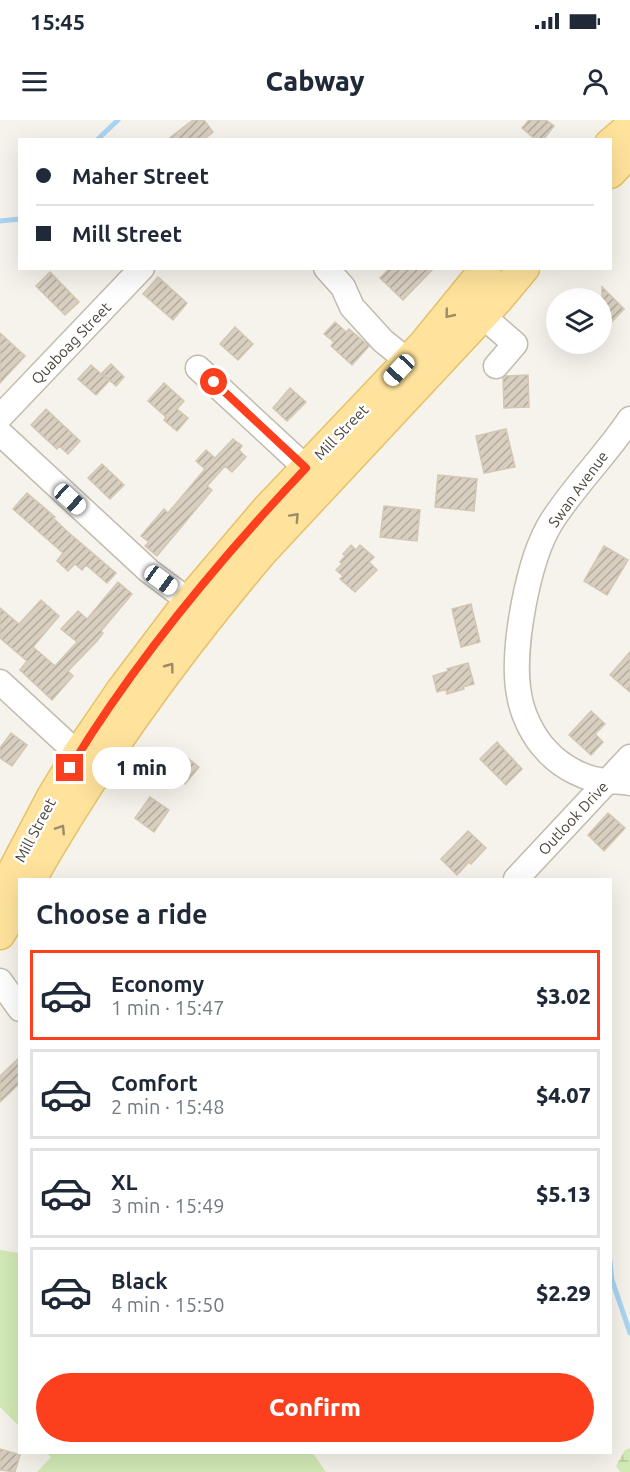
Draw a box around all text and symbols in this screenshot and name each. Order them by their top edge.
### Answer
text: 15:45 [30,9,85,34]
icon: menu [18,65,51,98]
icon: person [579,65,612,98]
text: Cabway [266,66,364,96]
text: Maher Street [72,163,209,188]
text: Mill Street [72,221,182,246]
map controls [546,288,612,354]
button: layers [546,288,612,354]
street label: Quaboag Street [28,298,114,387]
one-way arrow [445,307,456,318]
car [380,351,418,389]
route start [200,368,227,395]
street label: Mill Street [311,401,371,463]
street label: Swan Avenue [545,448,611,530]
car [51,480,89,518]
one-way arrow [287,513,298,524]
car [141,562,181,598]
one-way arrow [163,663,174,674]
callout: 1 min [91,747,190,789]
route end [56,754,83,781]
text: 1 min [116,756,167,779]
street label: Outlook Drive [535,778,611,858]
street label: Mill Street [11,795,59,865]
one-way arrow [54,825,66,835]
text: Choose a ride [36,899,208,929]
icon: car [39,968,93,1022]
text: Economy [111,971,204,996]
text: $3.02 [536,983,591,1008]
text: 1 min · 15:47 [111,996,225,1019]
icon: car [39,1067,93,1121]
text: Comfort [111,1070,198,1095]
text: $4.07 [536,1082,591,1107]
text: 2 min · 15:48 [111,1095,225,1118]
icon: car [39,1166,93,1220]
text: XL [111,1169,138,1194]
text: $5.13 [536,1181,591,1206]
text: 3 min · 15:49 [111,1194,225,1217]
icon: car [39,1265,93,1319]
text: Black [111,1268,168,1293]
text: $2.29 [536,1280,591,1305]
text: 4 min · 15:50 [111,1293,225,1316]
button: Confirm [36,1373,594,1442]

